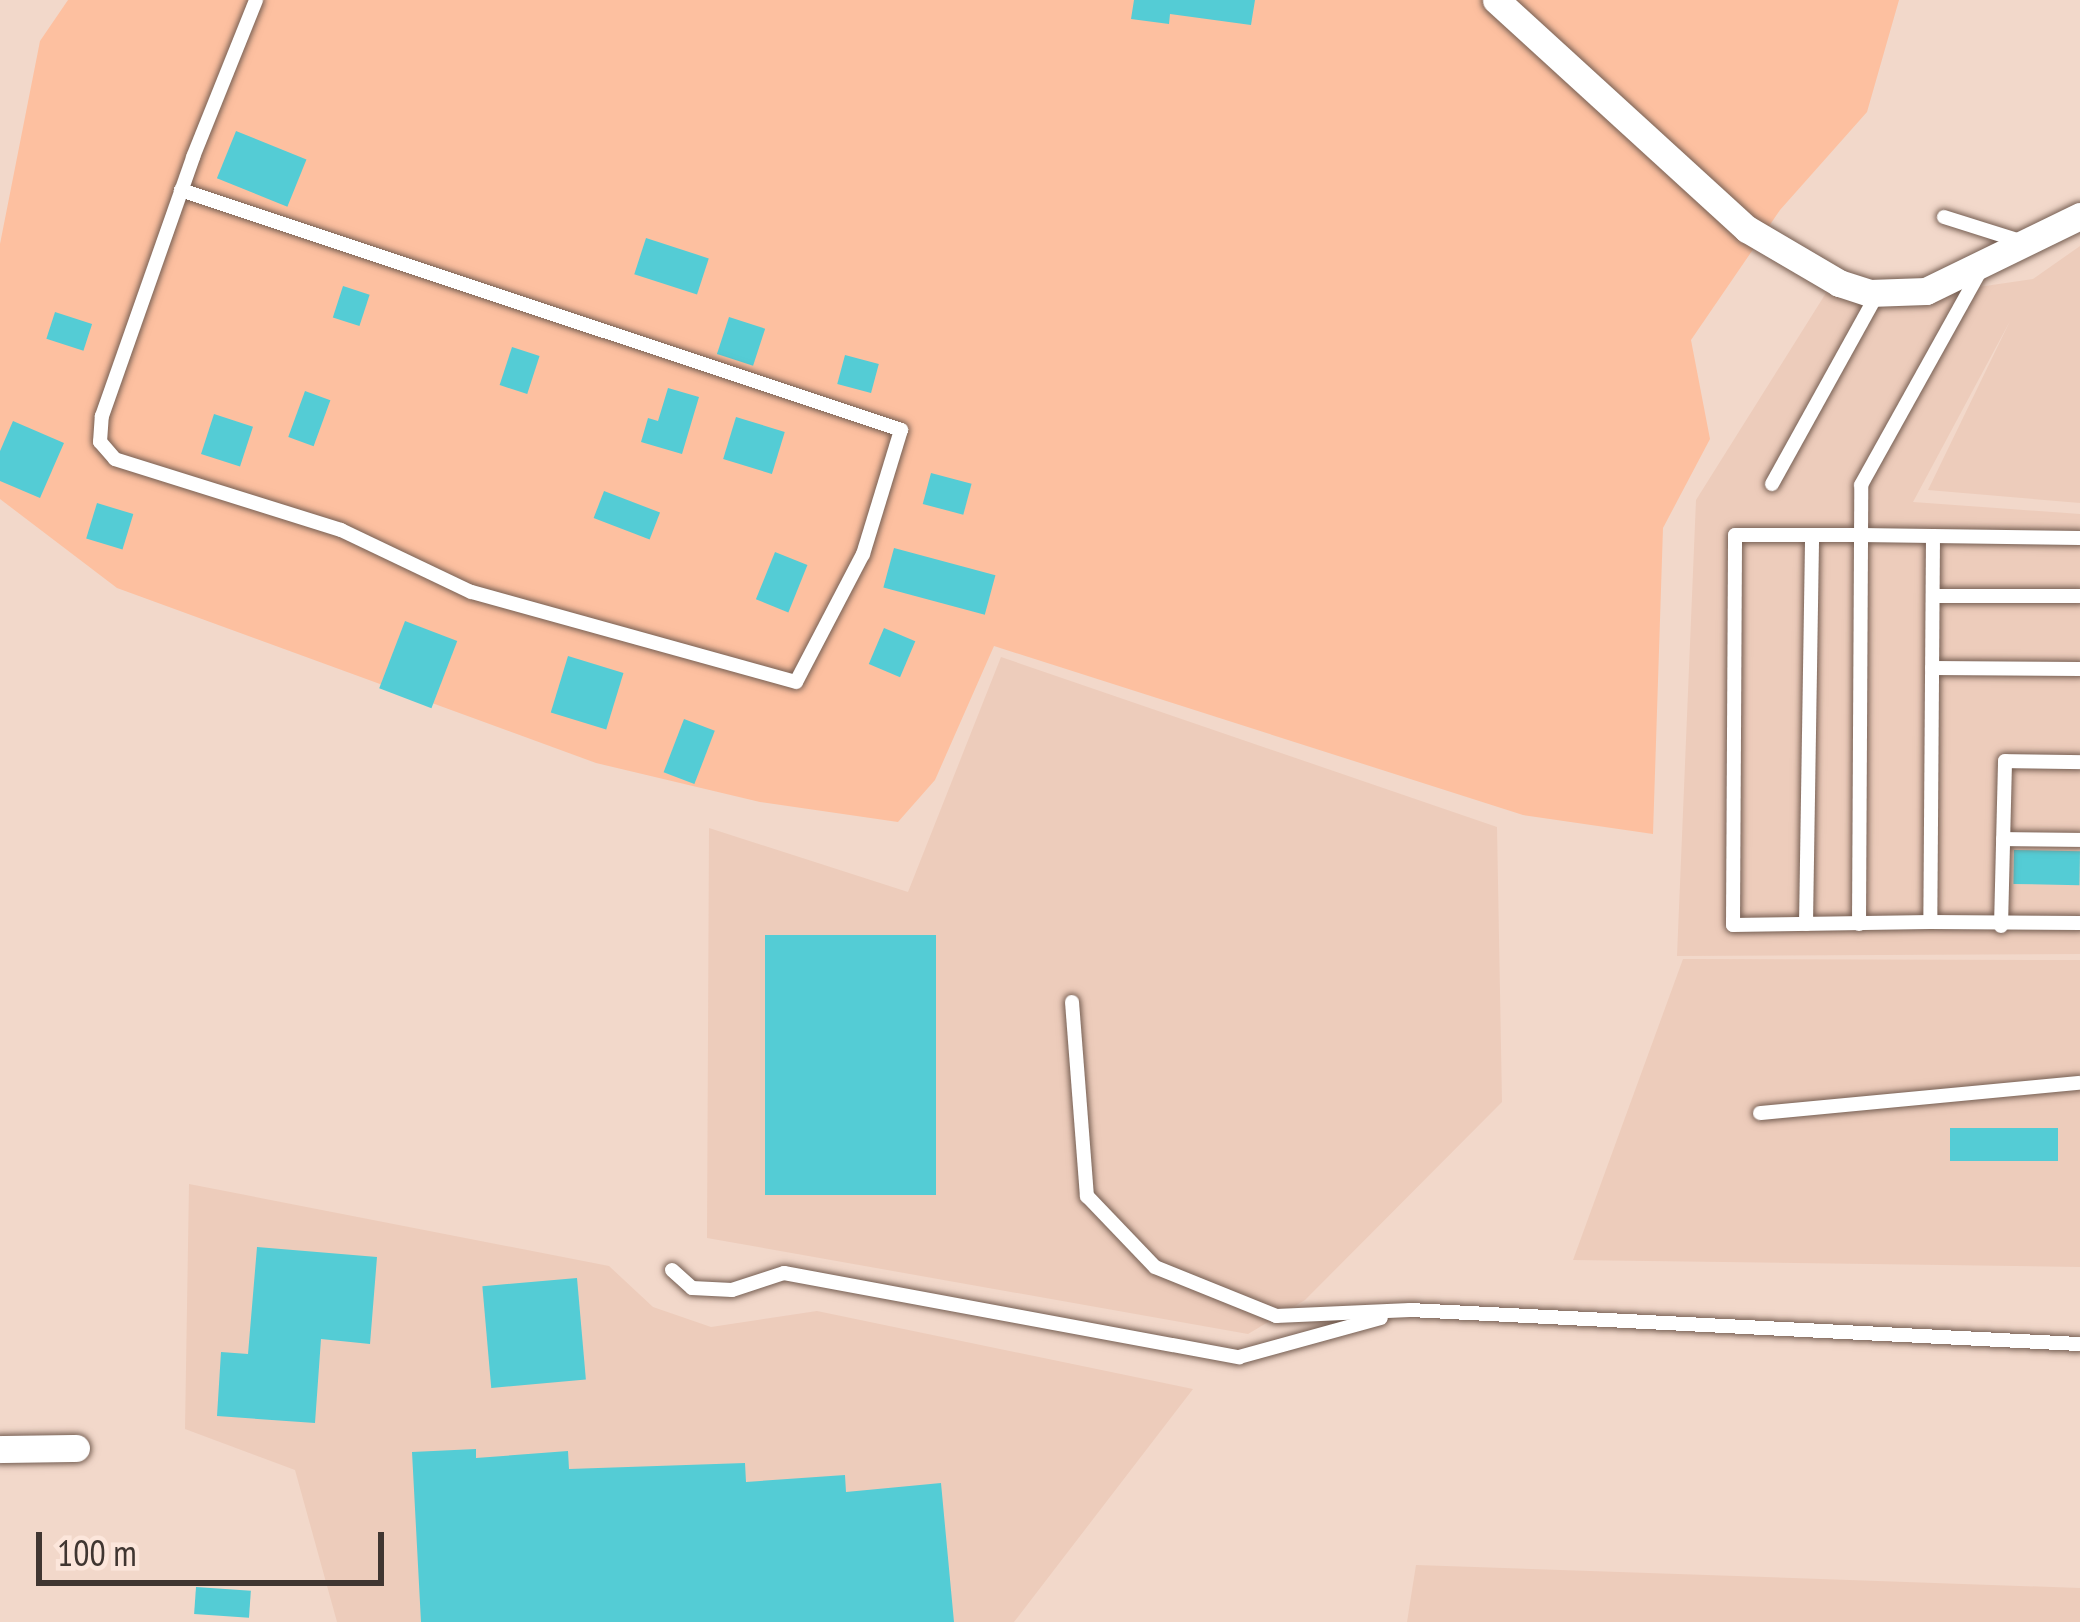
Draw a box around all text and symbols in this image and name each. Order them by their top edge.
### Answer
scale bar [42,1508,390,1582]
text: 100 m [57,1529,137,1576]

